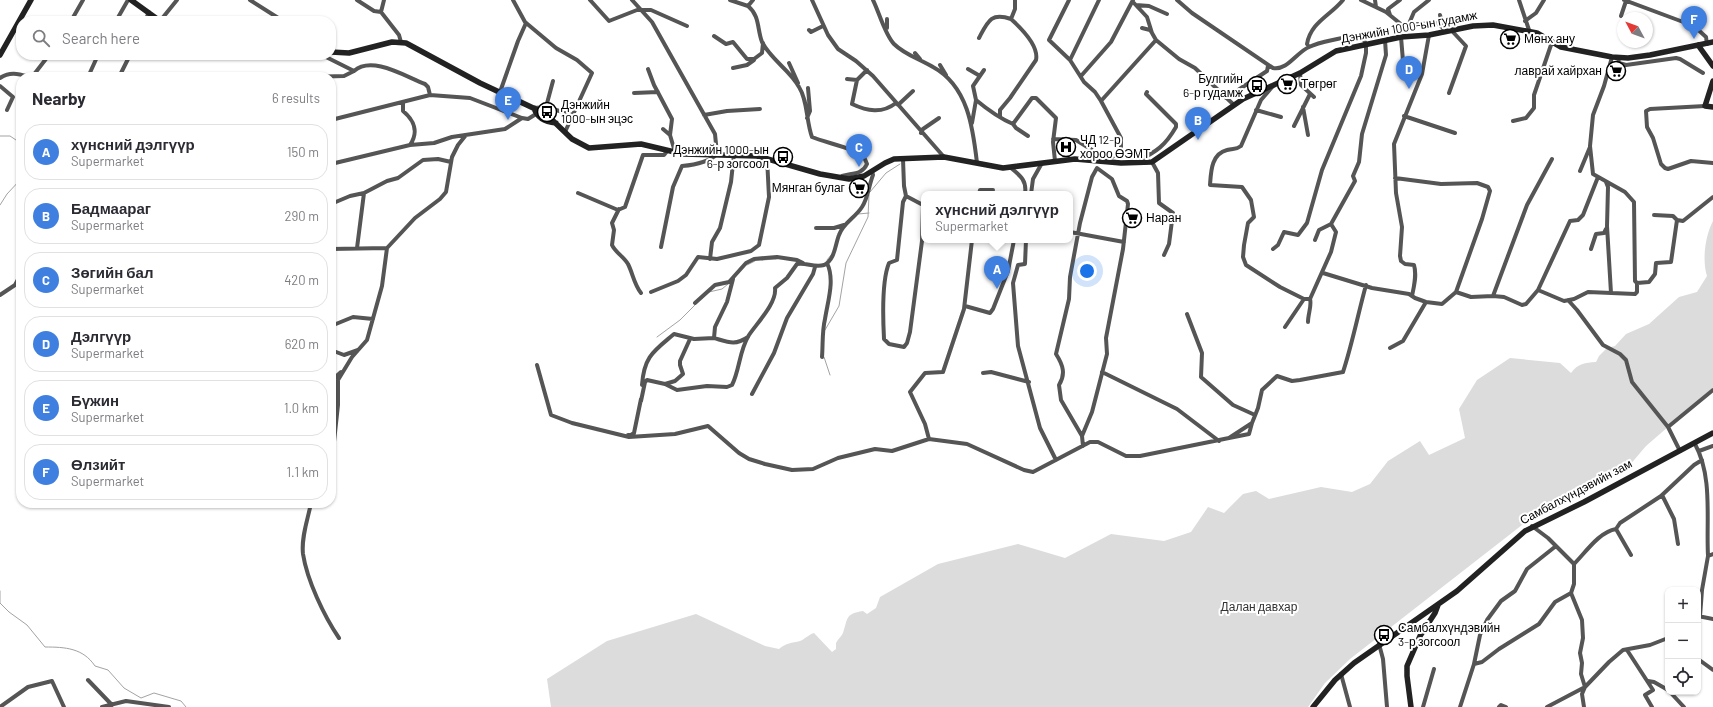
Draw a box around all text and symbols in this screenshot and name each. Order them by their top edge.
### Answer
pin: F [1681,6,1707,39]
street label: Дэнжийн 1000-ын гудамж [1340,7,1478,46]
north arrow [1617,12,1653,48]
search box [16,16,336,60]
icon: search [30,27,52,49]
supermarket icon: Мөнх ану [1499,28,1521,50]
text: Search here [62,29,140,47]
place label: Мөнх ану [1524,31,1575,46]
pin: D [1396,56,1422,89]
supermarket icon: лаврай хайрхан [1605,60,1627,82]
place label: лаврай хайрхан [1515,63,1602,78]
place label: Булгийн 6-р гудамж [1183,71,1243,100]
supermarket icon: Төгрөг [1276,73,1298,95]
bus stop icon: Булгийн 6-р гудамж [1246,75,1268,97]
place label: Төгрөг [1301,76,1338,91]
pin: E [495,87,521,120]
text: Nearby [32,88,86,108]
text: 6 results [272,90,320,106]
place label: Дэнжийн 1000-ын эцэс [561,97,633,126]
bus stop icon: Дэнжийн 1000-ын эцэс [536,101,558,123]
pin: B [1185,107,1211,140]
place label: ЧД 12-р хороо ӨЭМТ [1080,132,1151,161]
pin: C [846,134,872,167]
text: хүнсний дэлгүүр [71,135,195,153]
hospital icon: ЧД 12-р хороо ӨЭМТ [1055,136,1077,158]
place label: Дэнжийн 1000-ын 6-р зогсоол [673,142,769,171]
text: A [42,144,50,160]
text: 150 m [287,144,319,160]
bus stop icon: Дэнжийн 1000-ын 6-р зогсоол [772,146,794,168]
text: Supermarket [71,153,144,169]
supermarket icon: Мянган булаг [848,177,870,199]
place label: Мянган булаг [772,180,846,195]
popup [921,191,1073,243]
text: Бадмаараг [71,199,151,217]
text: хүнсний дэлгүүр [935,200,1059,218]
supermarket icon: Наран [1121,207,1143,229]
text: B [42,208,50,224]
text: 290 m [285,208,319,224]
place label: Наран [1146,210,1181,225]
text: Supermarket [71,217,144,233]
text: Supermarket [935,218,1008,234]
pin: A [984,256,1010,289]
your location [1077,261,1097,281]
text: Зөгийн бал [71,263,153,281]
text: C [42,272,50,288]
text: 420 m [284,272,319,288]
text: Supermarket [71,281,144,297]
text: Дэлгүүр [71,327,131,345]
text: D [42,336,50,352]
text: 620 m [285,336,319,352]
text: Supermarket [71,345,144,361]
text: Бүжин [71,391,119,409]
text: E [42,400,50,416]
text: 1.0 km [284,400,319,416]
text: Supermarket [71,409,144,425]
text: Өлзийт [71,455,125,473]
street label: Самбалхүндэвийн зам [1517,456,1634,528]
text: F [42,464,50,480]
text: 1.1 km [286,464,319,480]
text: Supermarket [71,473,144,489]
map controls [1665,587,1701,695]
button: + [1665,587,1701,623]
park label: Далан давхар [1221,599,1298,614]
place label: Самбалхүндэвийн 3-р зогсоол [1398,620,1500,649]
button: − [1665,623,1701,659]
bus stop icon: Самбалхүндэвийн 3-р зогсоол [1373,624,1395,646]
button: locate [1665,659,1701,695]

